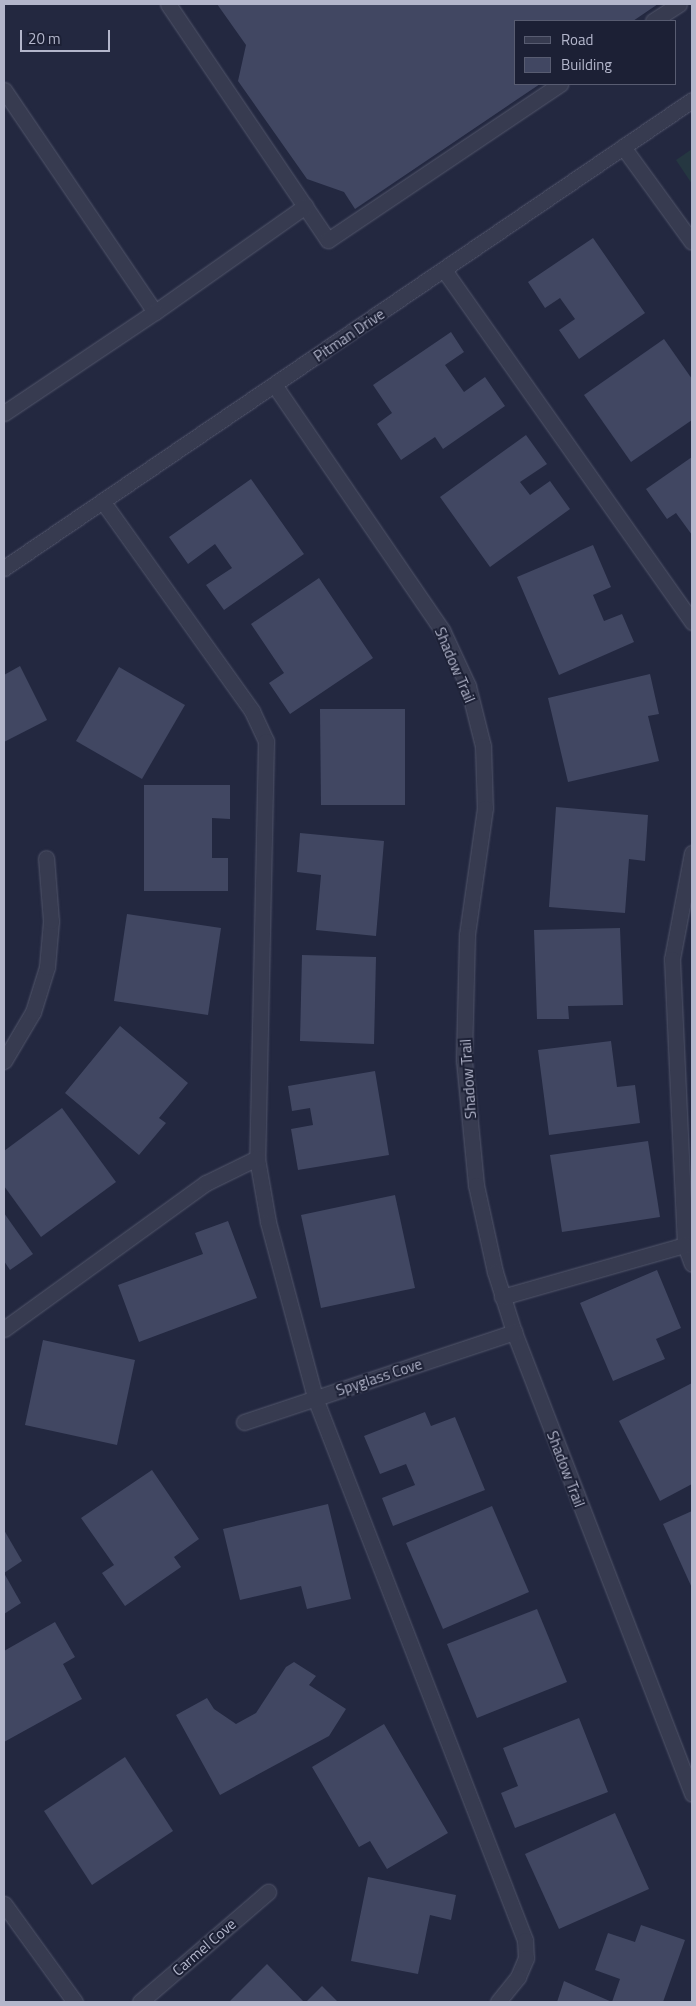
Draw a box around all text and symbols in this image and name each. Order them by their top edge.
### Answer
scale bar [22,20,112,52]
legend [514,20,676,85]
text: 20 m [28,27,61,50]
text: Road [561,28,593,51]
text: Building [561,53,612,76]
street label: Pitman Drive [310,305,388,365]
street label: Shadow Trail [431,625,479,705]
street label: Shadow Trail [456,1038,480,1120]
street label: Spyglass Cove [334,1355,424,1399]
street label: Shadow Trail [543,1428,589,1510]
street label: Carmel Cove [169,1915,239,1979]

